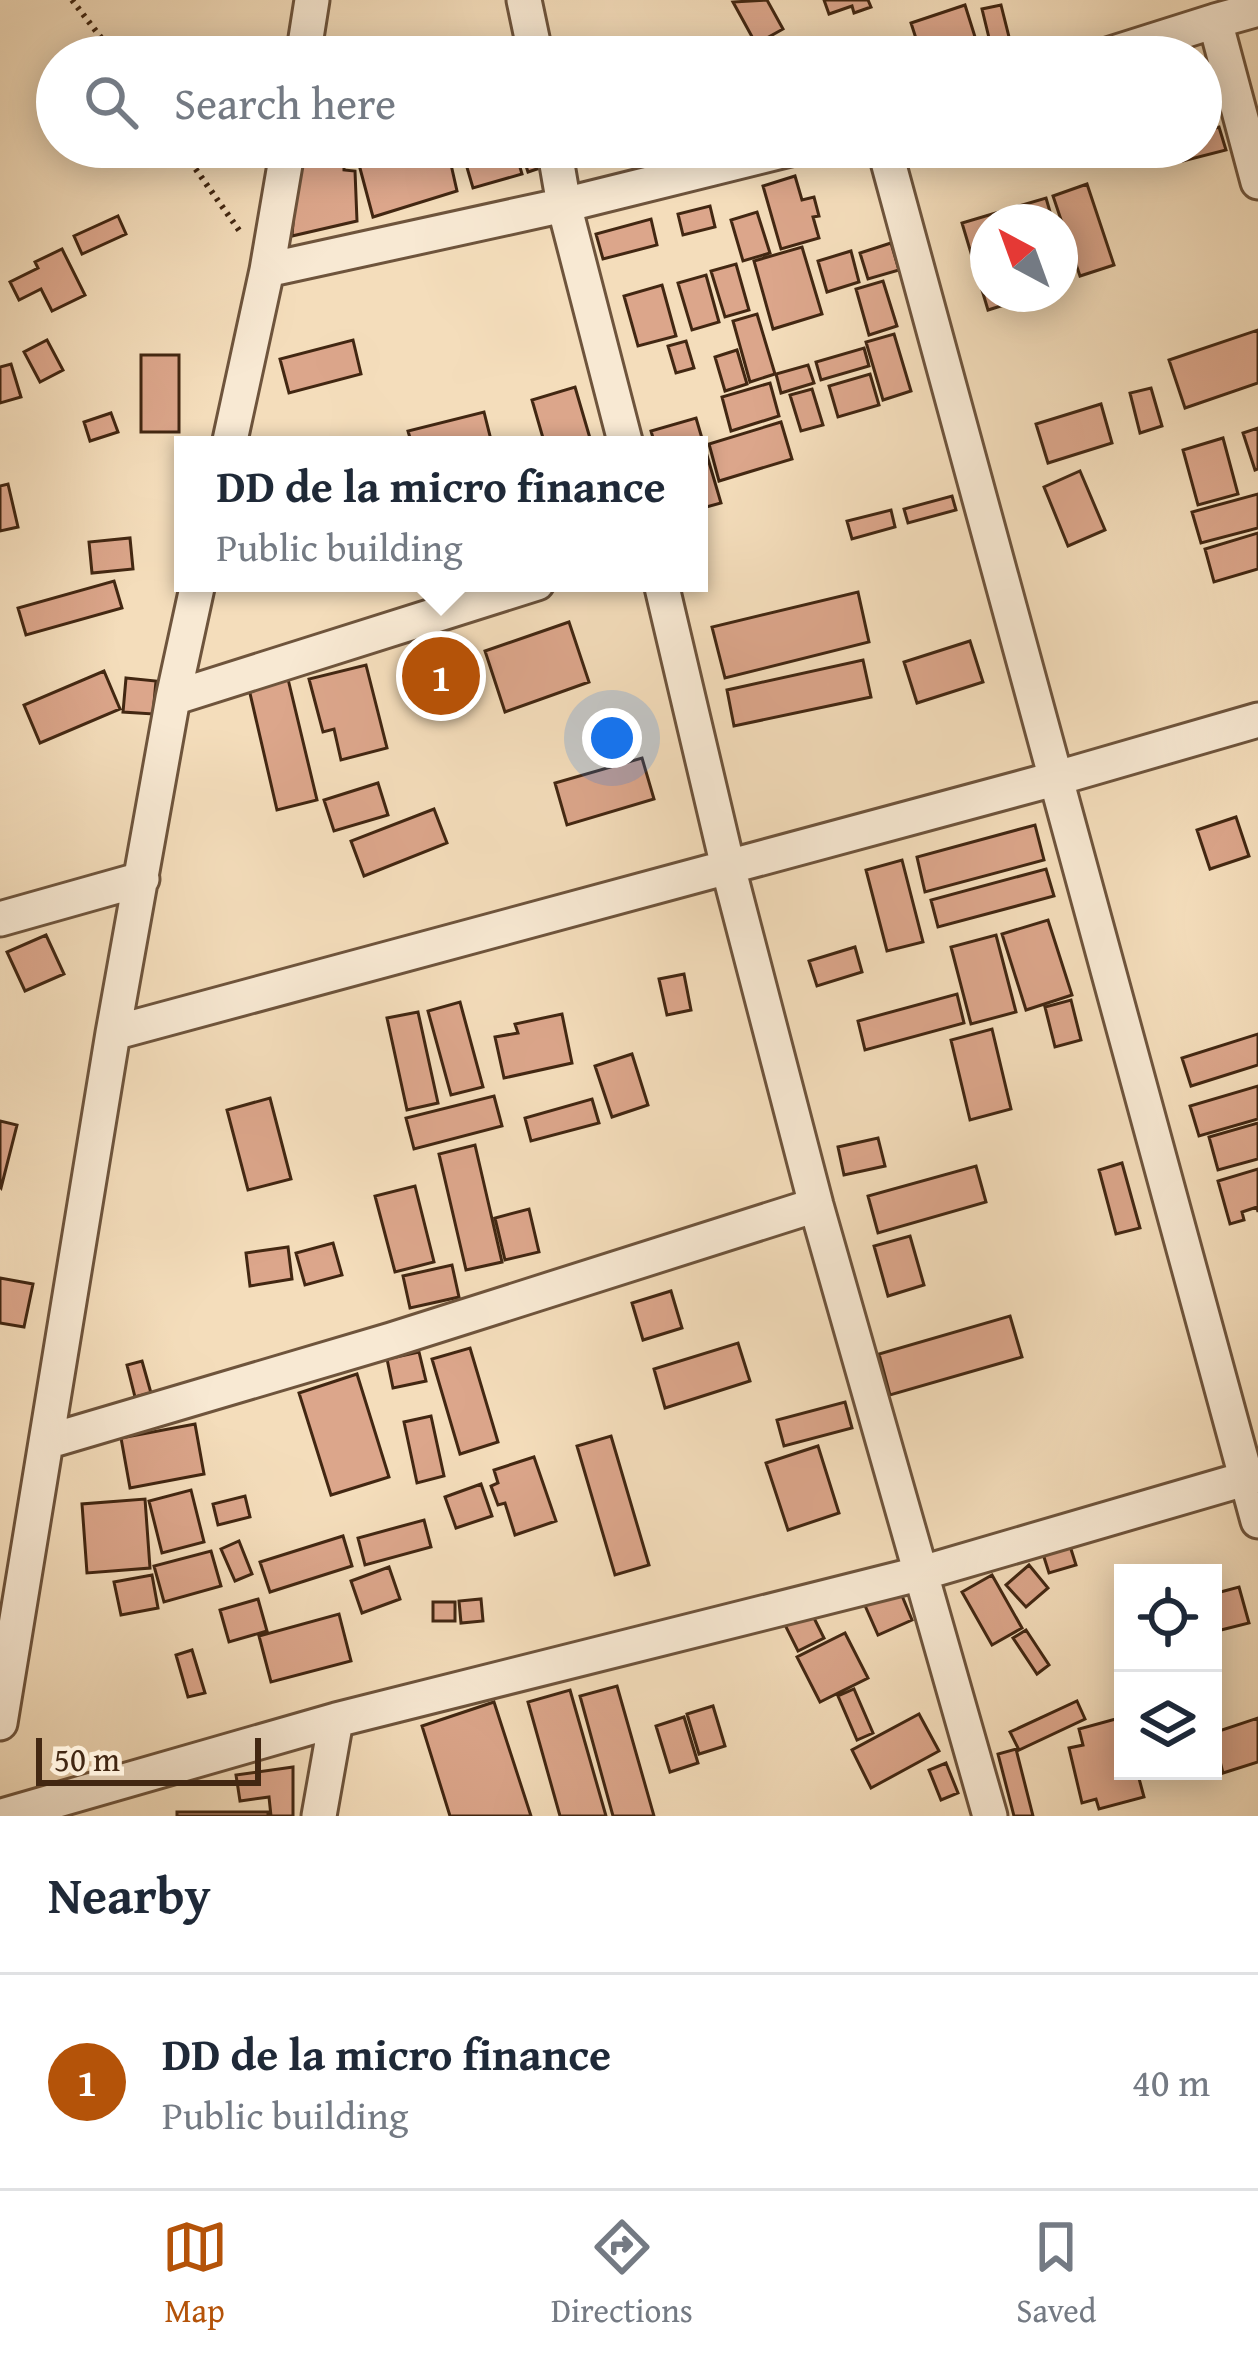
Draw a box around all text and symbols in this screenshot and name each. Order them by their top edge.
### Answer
search box [36,36,1222,168]
icon: search [78,69,144,135]
text: Search here [174,70,396,135]
north arrow [970,204,1078,312]
popup [174,436,708,592]
text: DD de la micro finance [216,453,666,518]
text: Public building [216,518,463,575]
pin: 1 [402,631,480,721]
your location [582,708,642,768]
map controls [1114,1564,1222,1780]
button: locate [1114,1564,1222,1672]
button: layers [1114,1672,1222,1780]
scale bar [36,1732,261,1785]
text: 50 m [54,1735,120,1783]
text: Nearby [48,1857,211,1932]
text: DD de la micro finance [162,2021,611,2086]
text: 1 [77,2053,97,2110]
text: 40 m [1132,2053,1210,2110]
text: Public building [162,2086,408,2143]
tab: Map [162,2214,228,2334]
tab: Directions [551,2214,693,2334]
tab: Saved [1016,2214,1096,2334]

